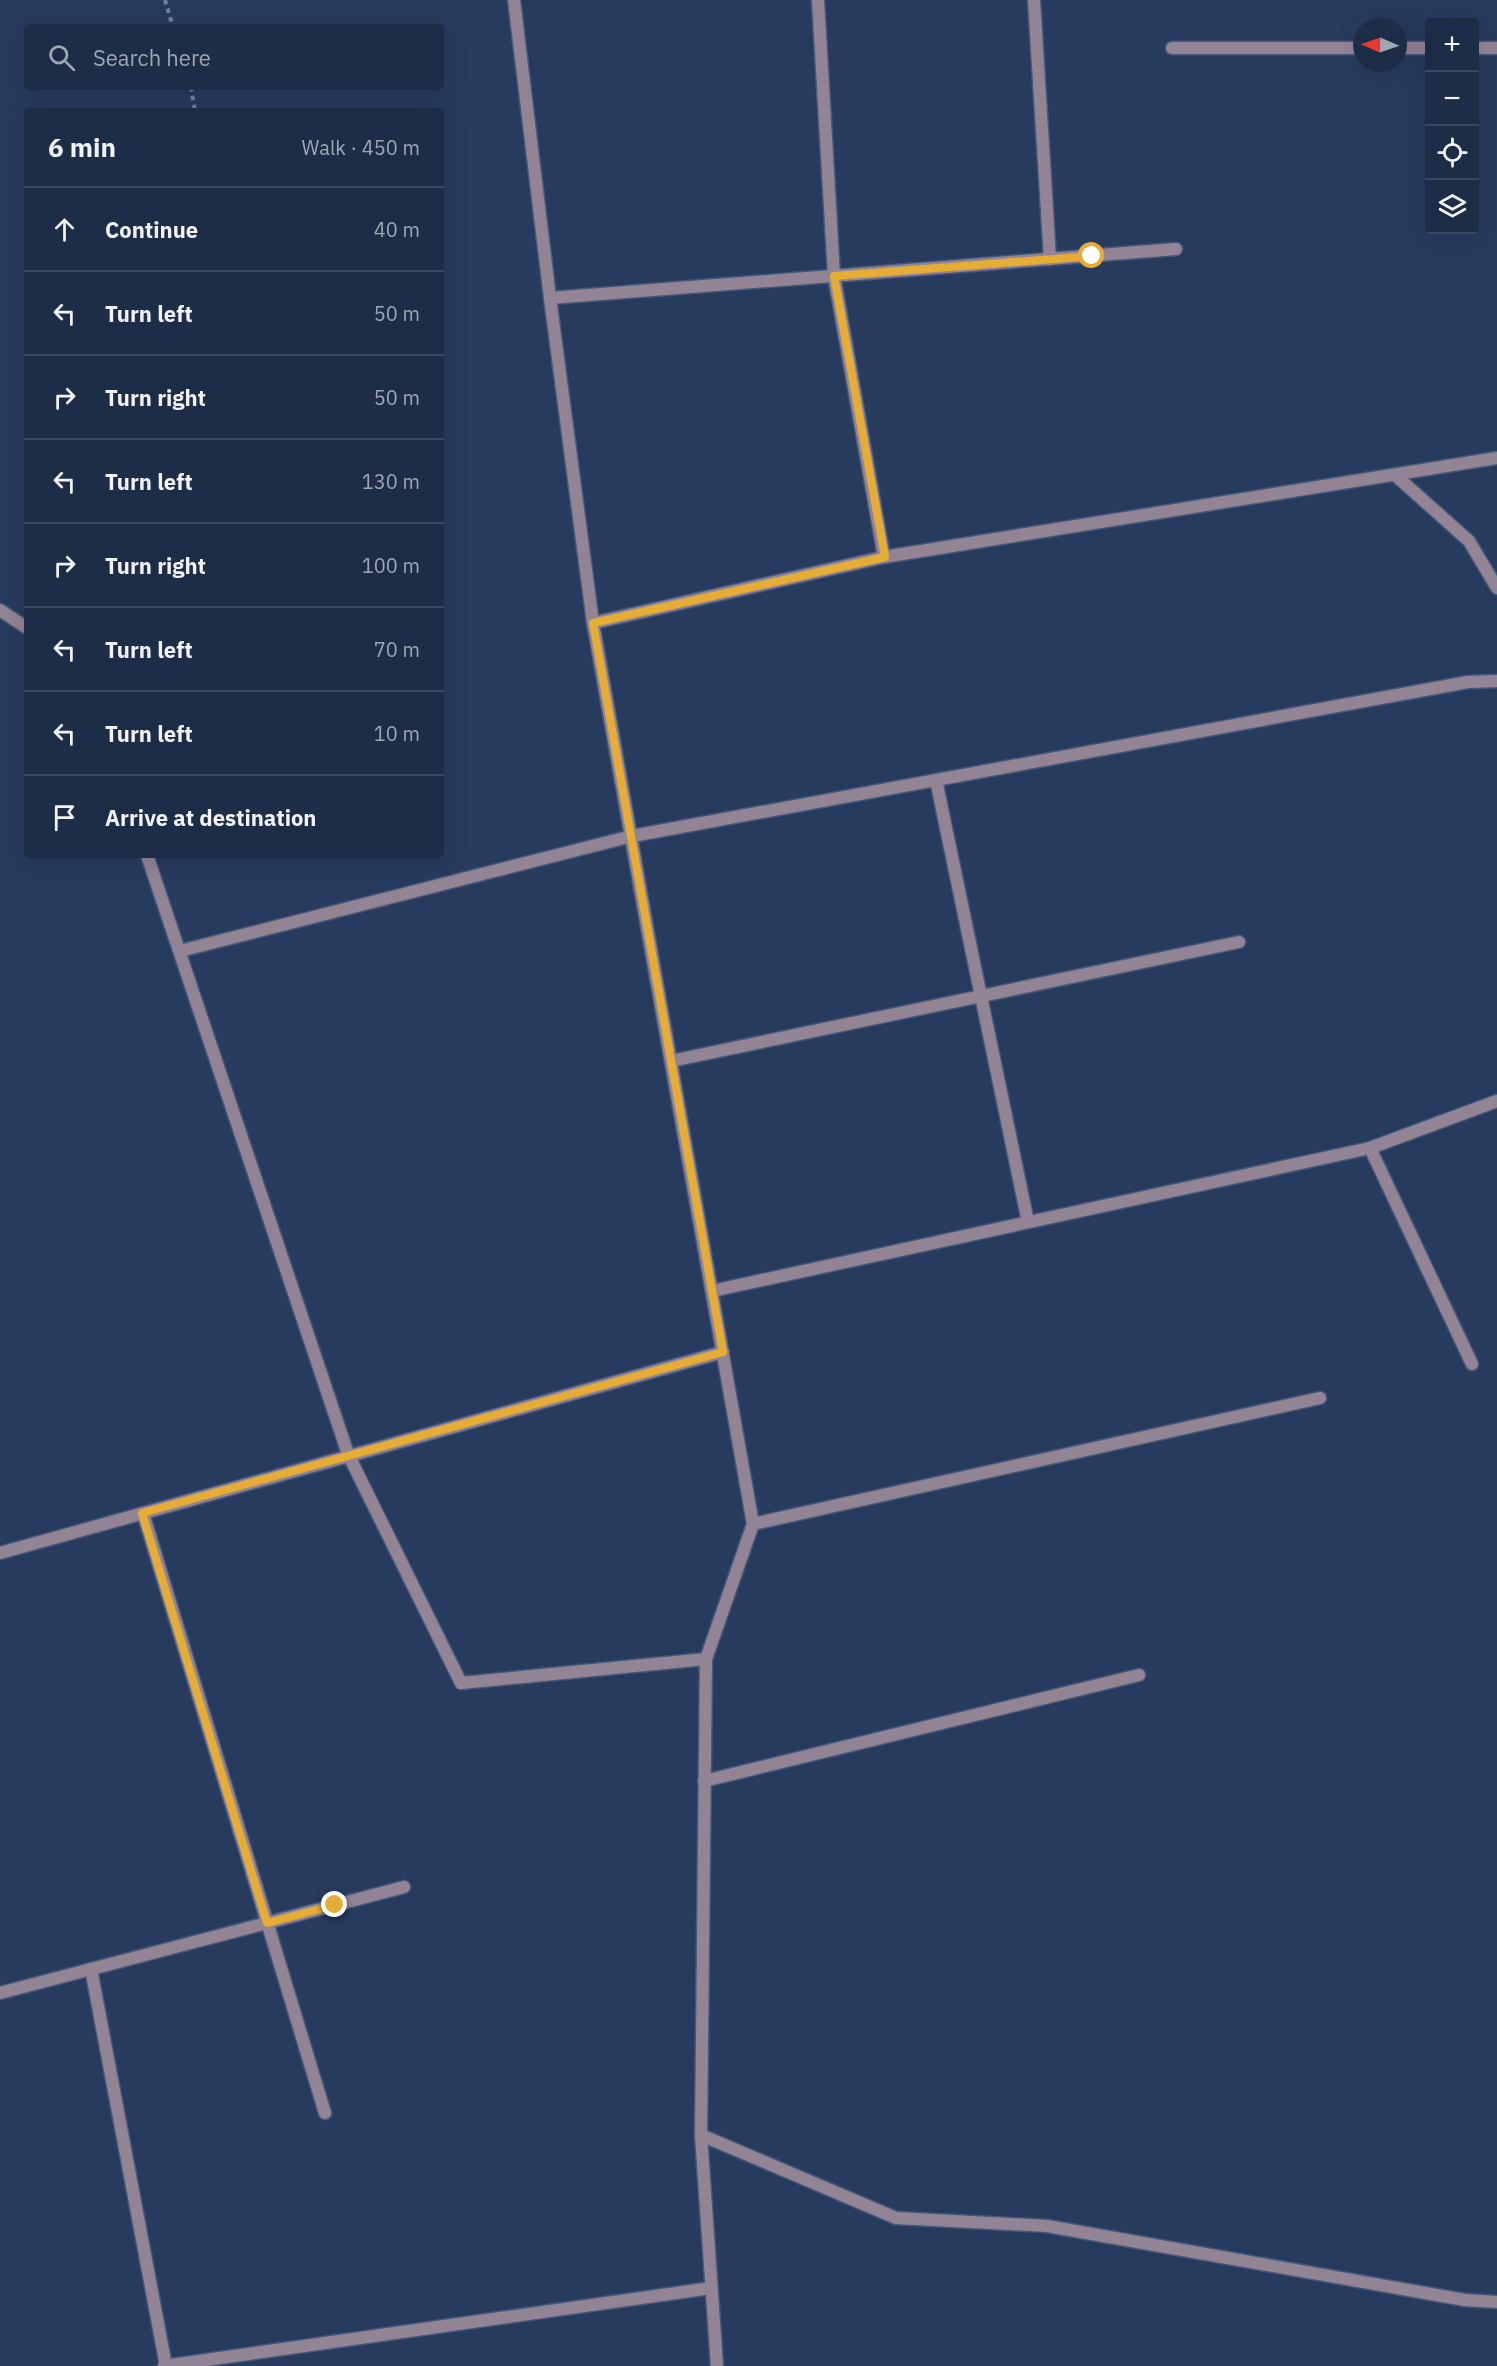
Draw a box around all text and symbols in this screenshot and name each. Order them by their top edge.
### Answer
north arrow [1353,18,1407,72]
map controls [1425,18,1479,234]
button: + [1425,18,1479,72]
search box [24,24,444,90]
icon: search [45,41,78,74]
text: Search here [93,43,211,72]
button: − [1425,72,1479,126]
button: locate [1425,126,1479,180]
text: 6 min [48,130,116,164]
text: Walk · 450 m [302,134,420,161]
button: layers [1425,180,1479,234]
icon: ahead [48,213,81,246]
text: Continue [105,215,198,244]
text: 40 m [374,216,420,243]
route start [1078,242,1104,268]
icon: left [48,297,81,330]
text: Turn left [105,299,193,328]
text: 50 m [374,300,420,327]
icon: right [48,381,81,414]
text: Turn right [105,383,206,412]
text: 50 m [374,384,420,411]
icon: left [48,465,81,498]
text: Turn left [105,467,193,496]
text: 130 m [362,468,420,495]
icon: right [48,549,81,582]
text: Turn right [105,551,206,580]
text: 100 m [362,552,420,579]
icon: left [48,633,81,666]
text: Turn left [105,635,193,664]
text: 70 m [374,636,420,663]
icon: left [48,717,81,750]
text: Turn left [105,719,193,748]
text: 10 m [374,720,420,747]
icon: arrive [48,801,81,834]
text: Arrive at destination [105,803,316,832]
route end [321,1891,347,1917]

